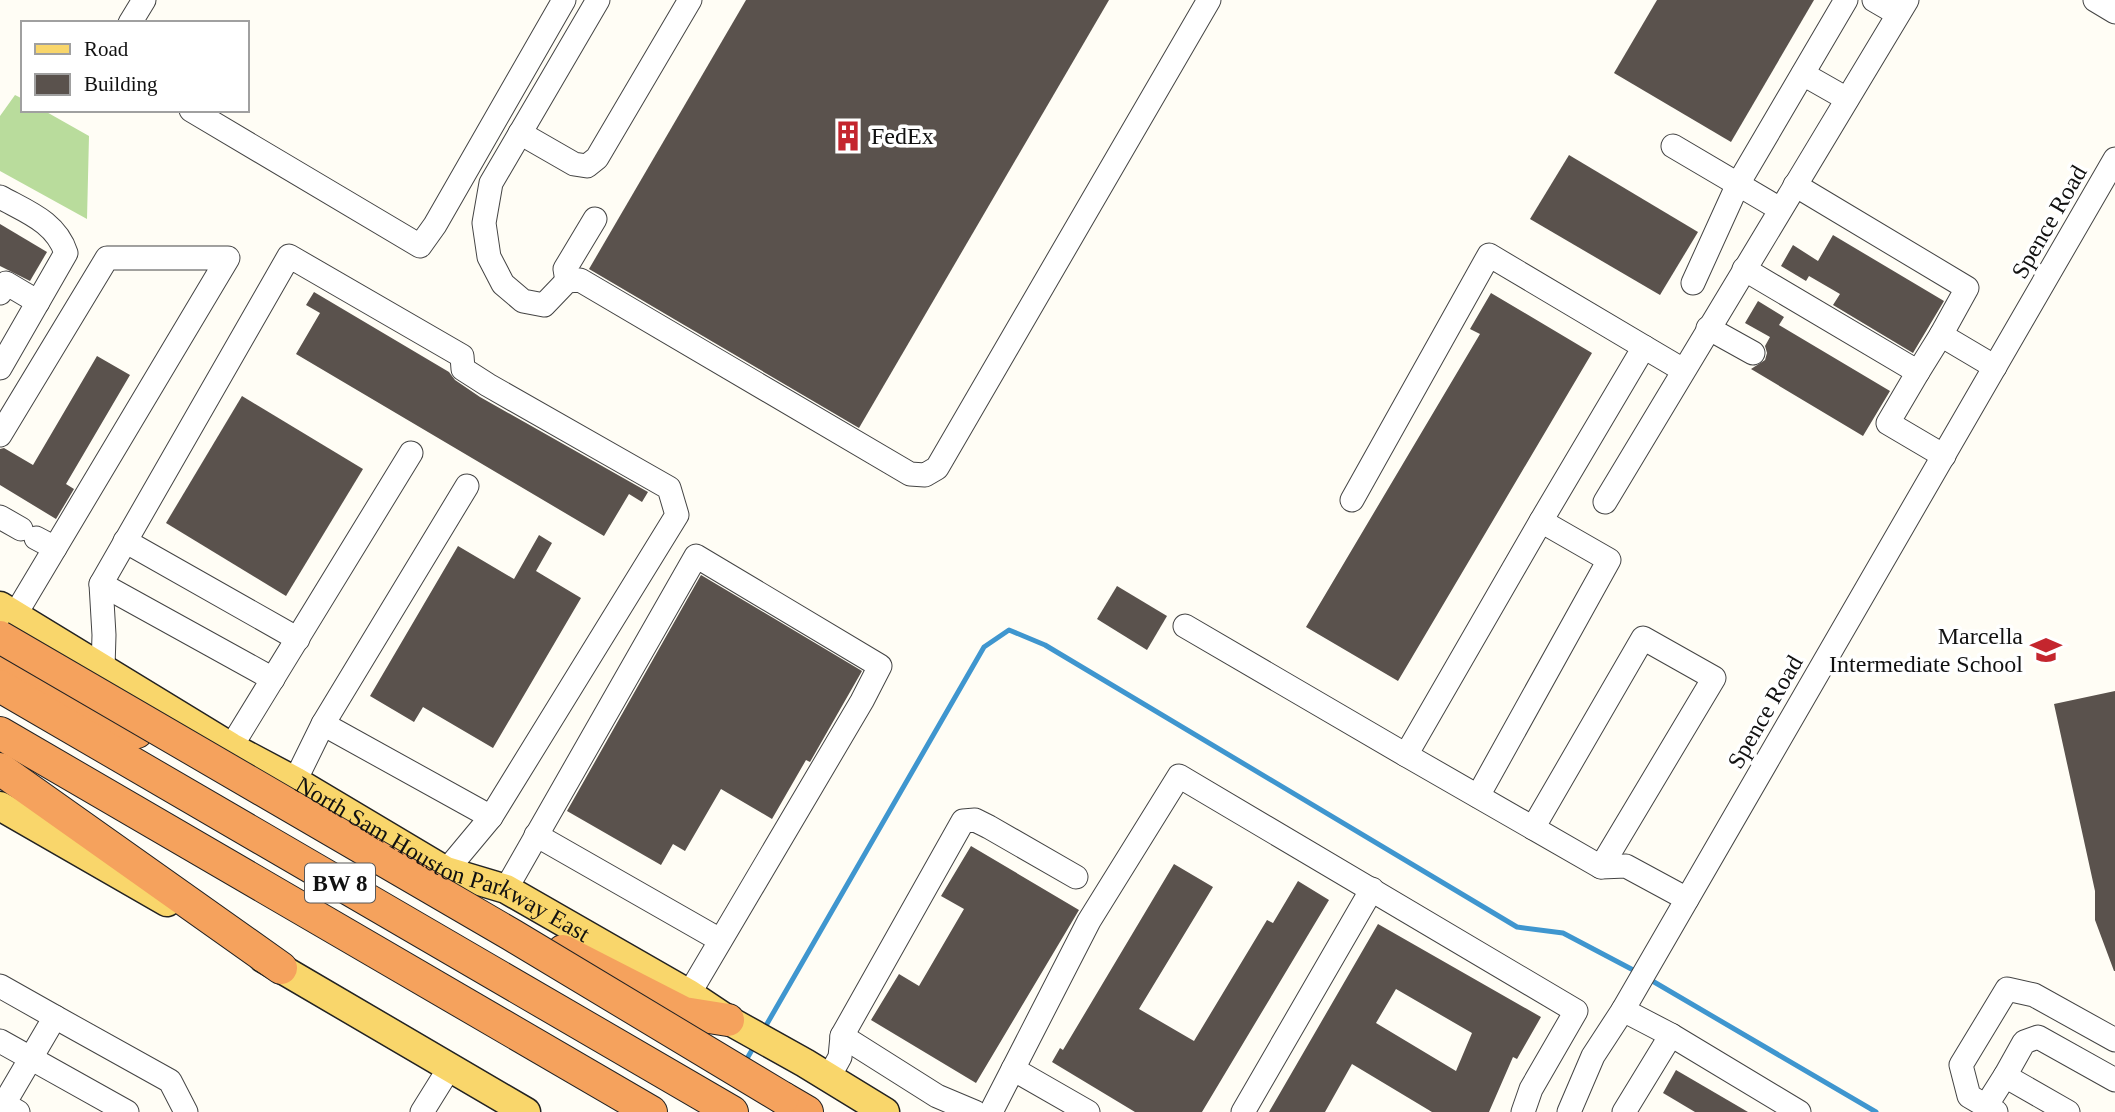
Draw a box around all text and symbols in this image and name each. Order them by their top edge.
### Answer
legend [21,21,248,112]
text: Road [84,37,129,61]
text: Building [84,72,158,96]
building icon: FedEx [831,119,865,153]
place label: FedEx [871,123,934,149]
street label: Spence Road [2006,161,2092,283]
place label: Marcella Intermediate School [1829,623,2023,677]
school or university icon: Marcella Intermediate School [2029,633,2063,667]
street label: Spence Road [1722,651,1808,773]
street label: North Sam Houston Parkway East [291,771,594,947]
road number: BW 8 [305,863,375,902]

